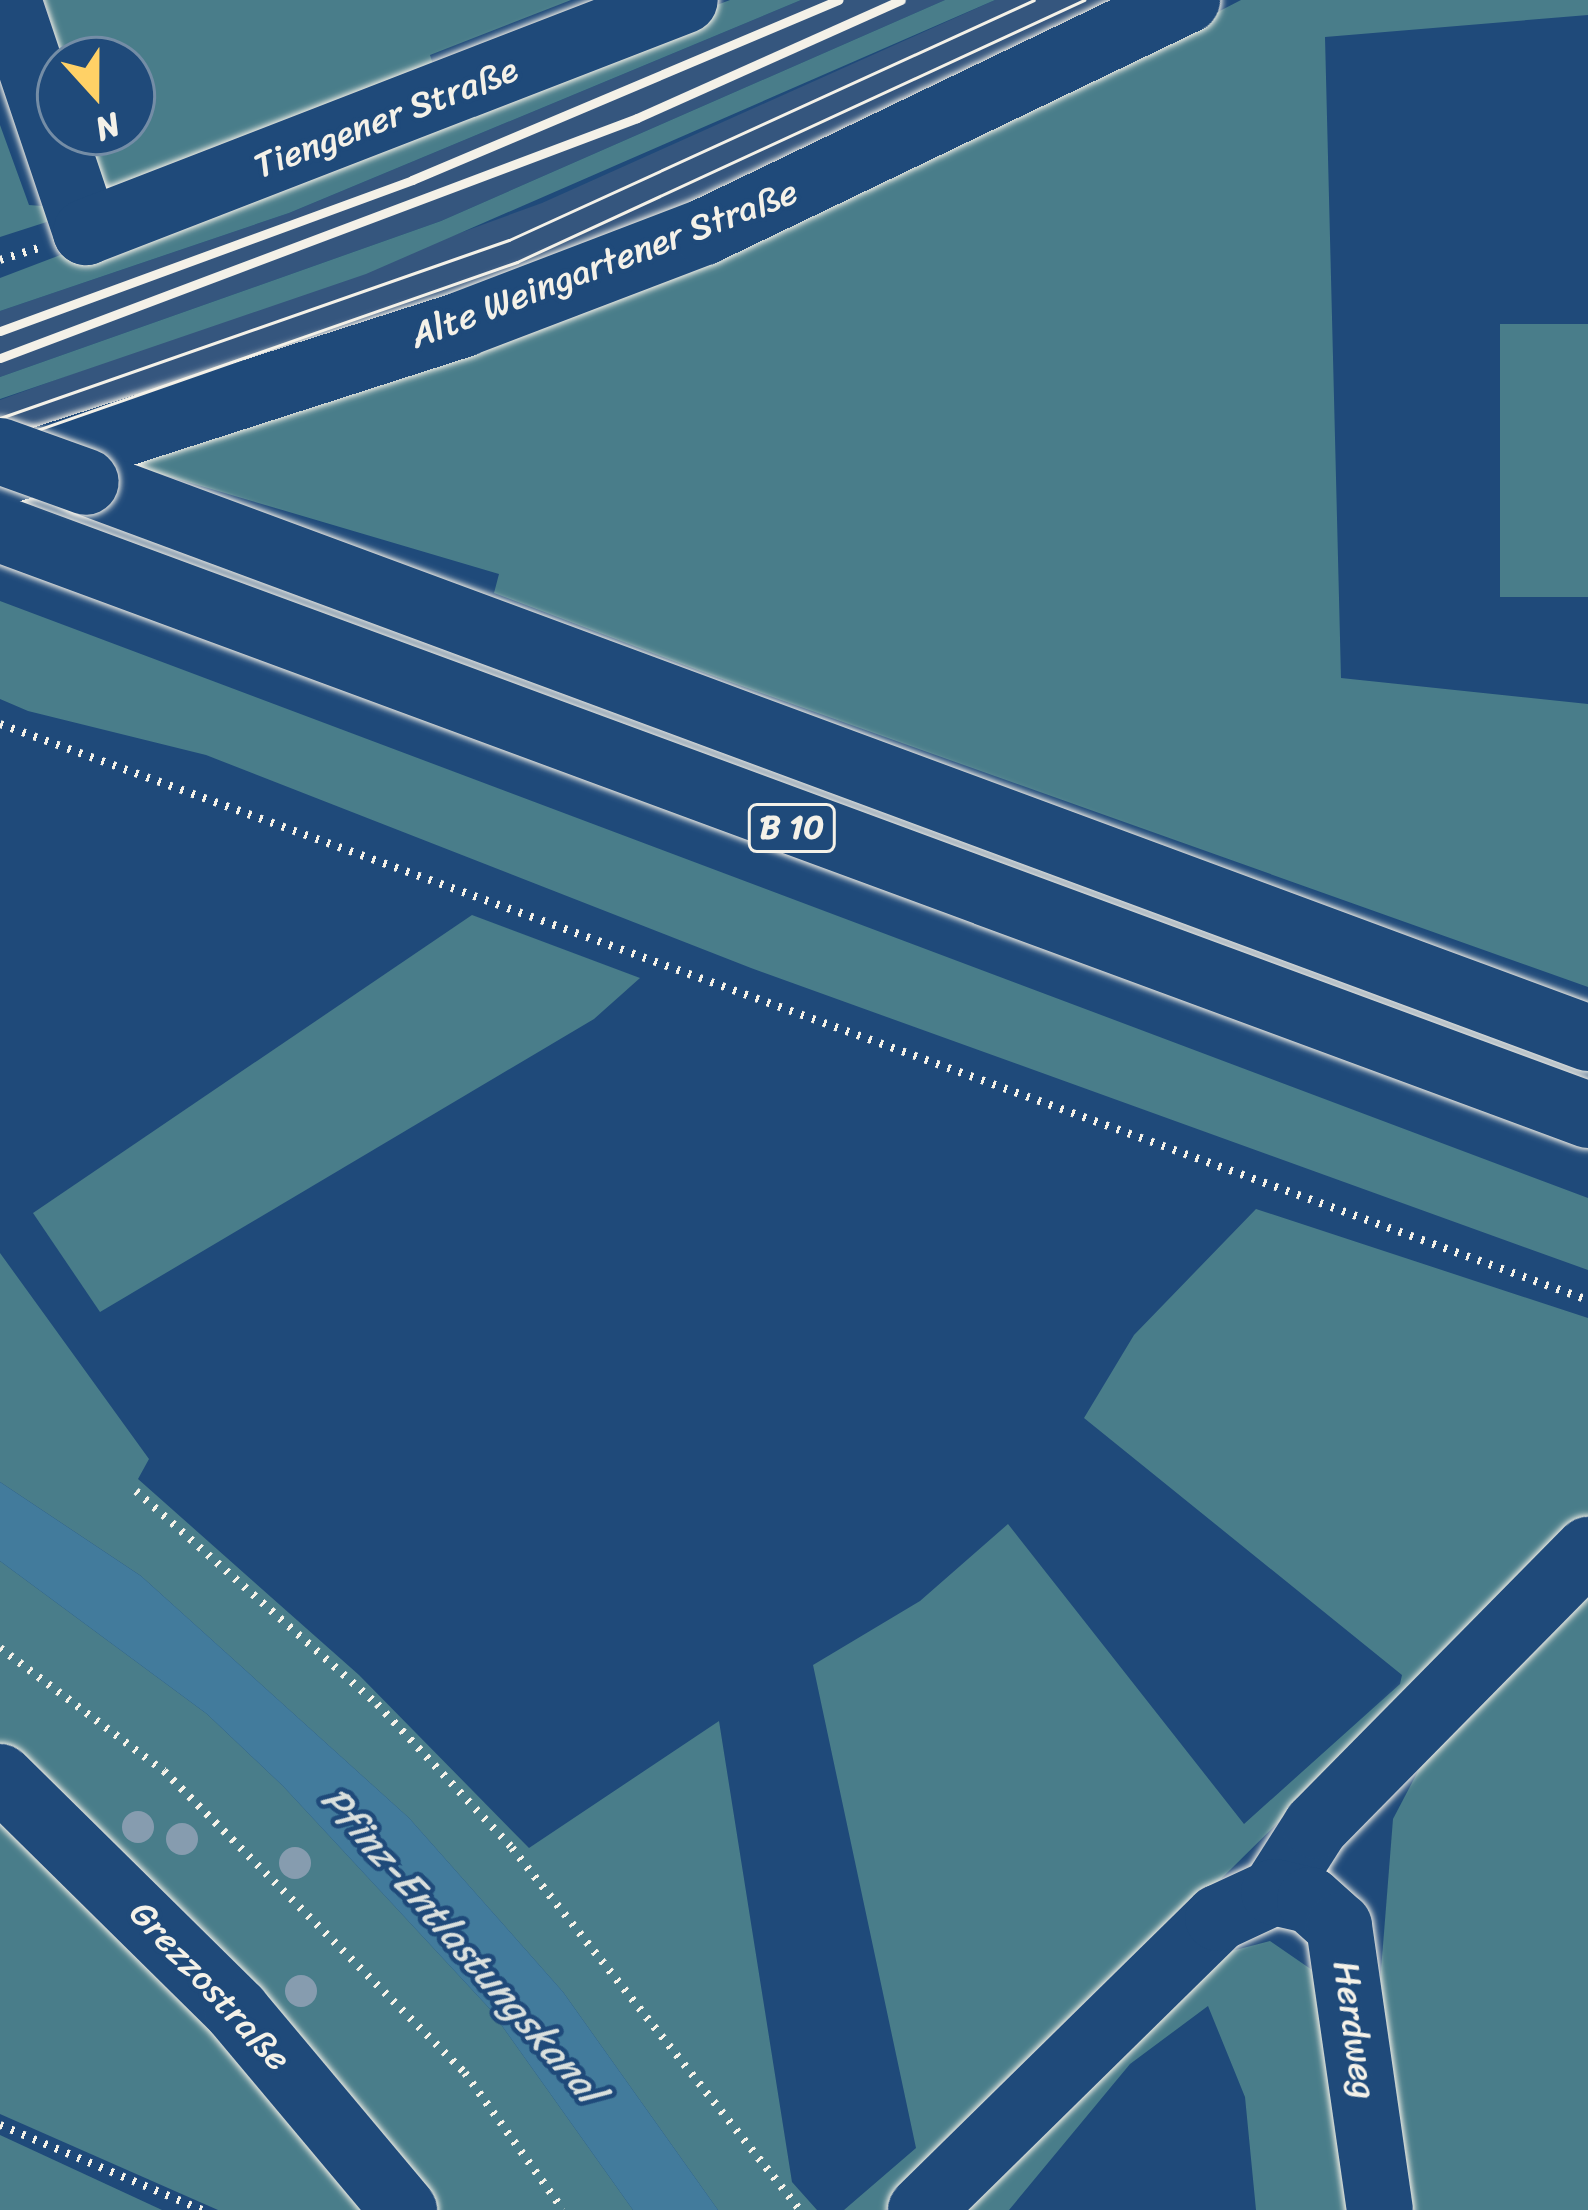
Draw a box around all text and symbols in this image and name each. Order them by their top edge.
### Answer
north arrow [36,36,156,156]
street label: Tiengener Straße [248,48,524,188]
text: N [87,96,129,158]
street label: Alte Weingartener Straße [403,169,805,359]
road number: B 10 [747,801,837,855]
water label: Pfinz-Entlastungskanal [311,1777,613,2113]
street label: Grezzostraße [120,1892,300,2080]
street label: Herdweg [1324,1958,1386,2102]

